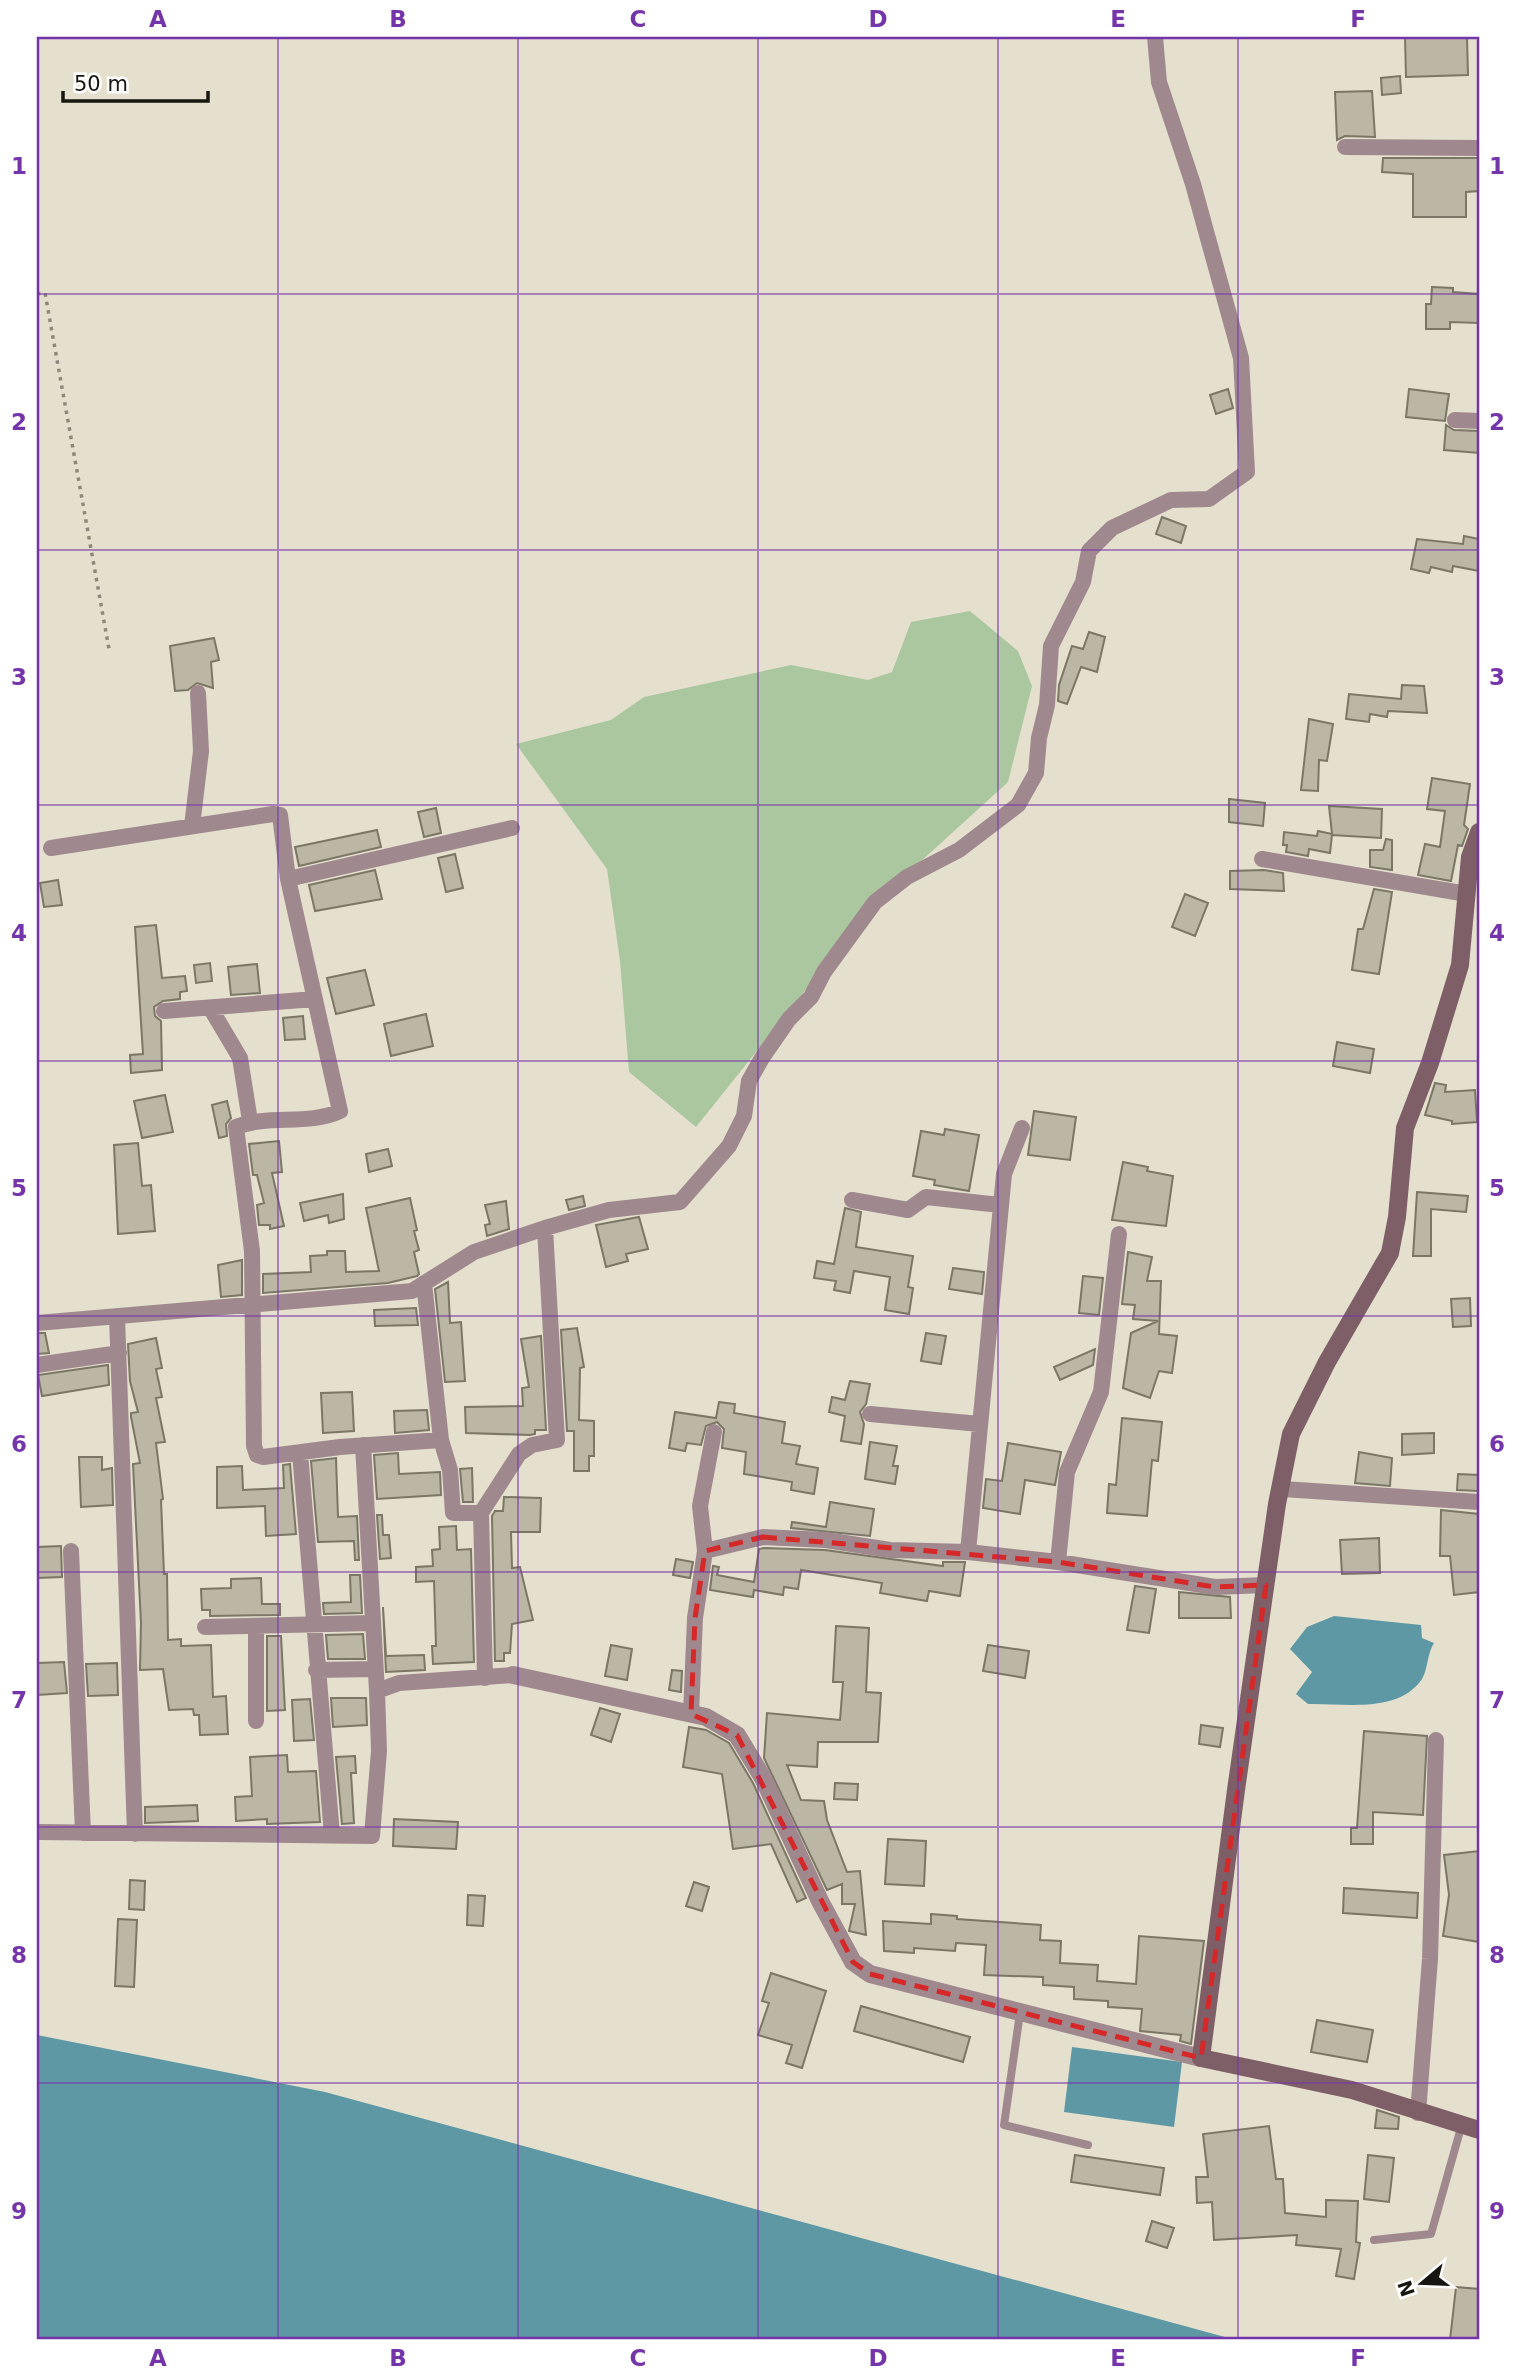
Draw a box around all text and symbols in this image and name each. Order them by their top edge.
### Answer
text: A [149,6,167,32]
text: B [389,6,407,32]
text: C [630,6,646,32]
text: D [868,6,888,32]
text: E [1110,6,1126,32]
text: F [1350,6,1366,32]
scale bar [63,60,208,104]
text: 50 m [74,72,128,96]
text: 1 [11,153,27,179]
text: 1 [1489,153,1505,179]
text: 2 [11,409,27,435]
text: 2 [1489,409,1505,435]
text: 3 [11,664,27,690]
text: 3 [1489,664,1505,690]
text: 4 [11,920,27,946]
text: 4 [1489,920,1505,946]
text: 5 [11,1175,27,1201]
text: 5 [1489,1175,1505,1201]
text: 6 [11,1431,27,1457]
text: 6 [1489,1431,1505,1457]
text: 7 [11,1687,27,1713]
text: 7 [1489,1687,1505,1713]
text: 8 [11,1942,27,1968]
text: 8 [1489,1942,1505,1968]
text: 9 [11,2198,27,2224]
text: 9 [1489,2198,1505,2224]
north arrow [1386,2248,1456,2318]
text: N [1393,2277,1419,2300]
text: A [149,2345,167,2371]
text: B [389,2345,407,2371]
text: C [630,2345,646,2371]
text: D [868,2345,888,2371]
text: E [1110,2345,1126,2371]
text: F [1350,2345,1366,2371]

